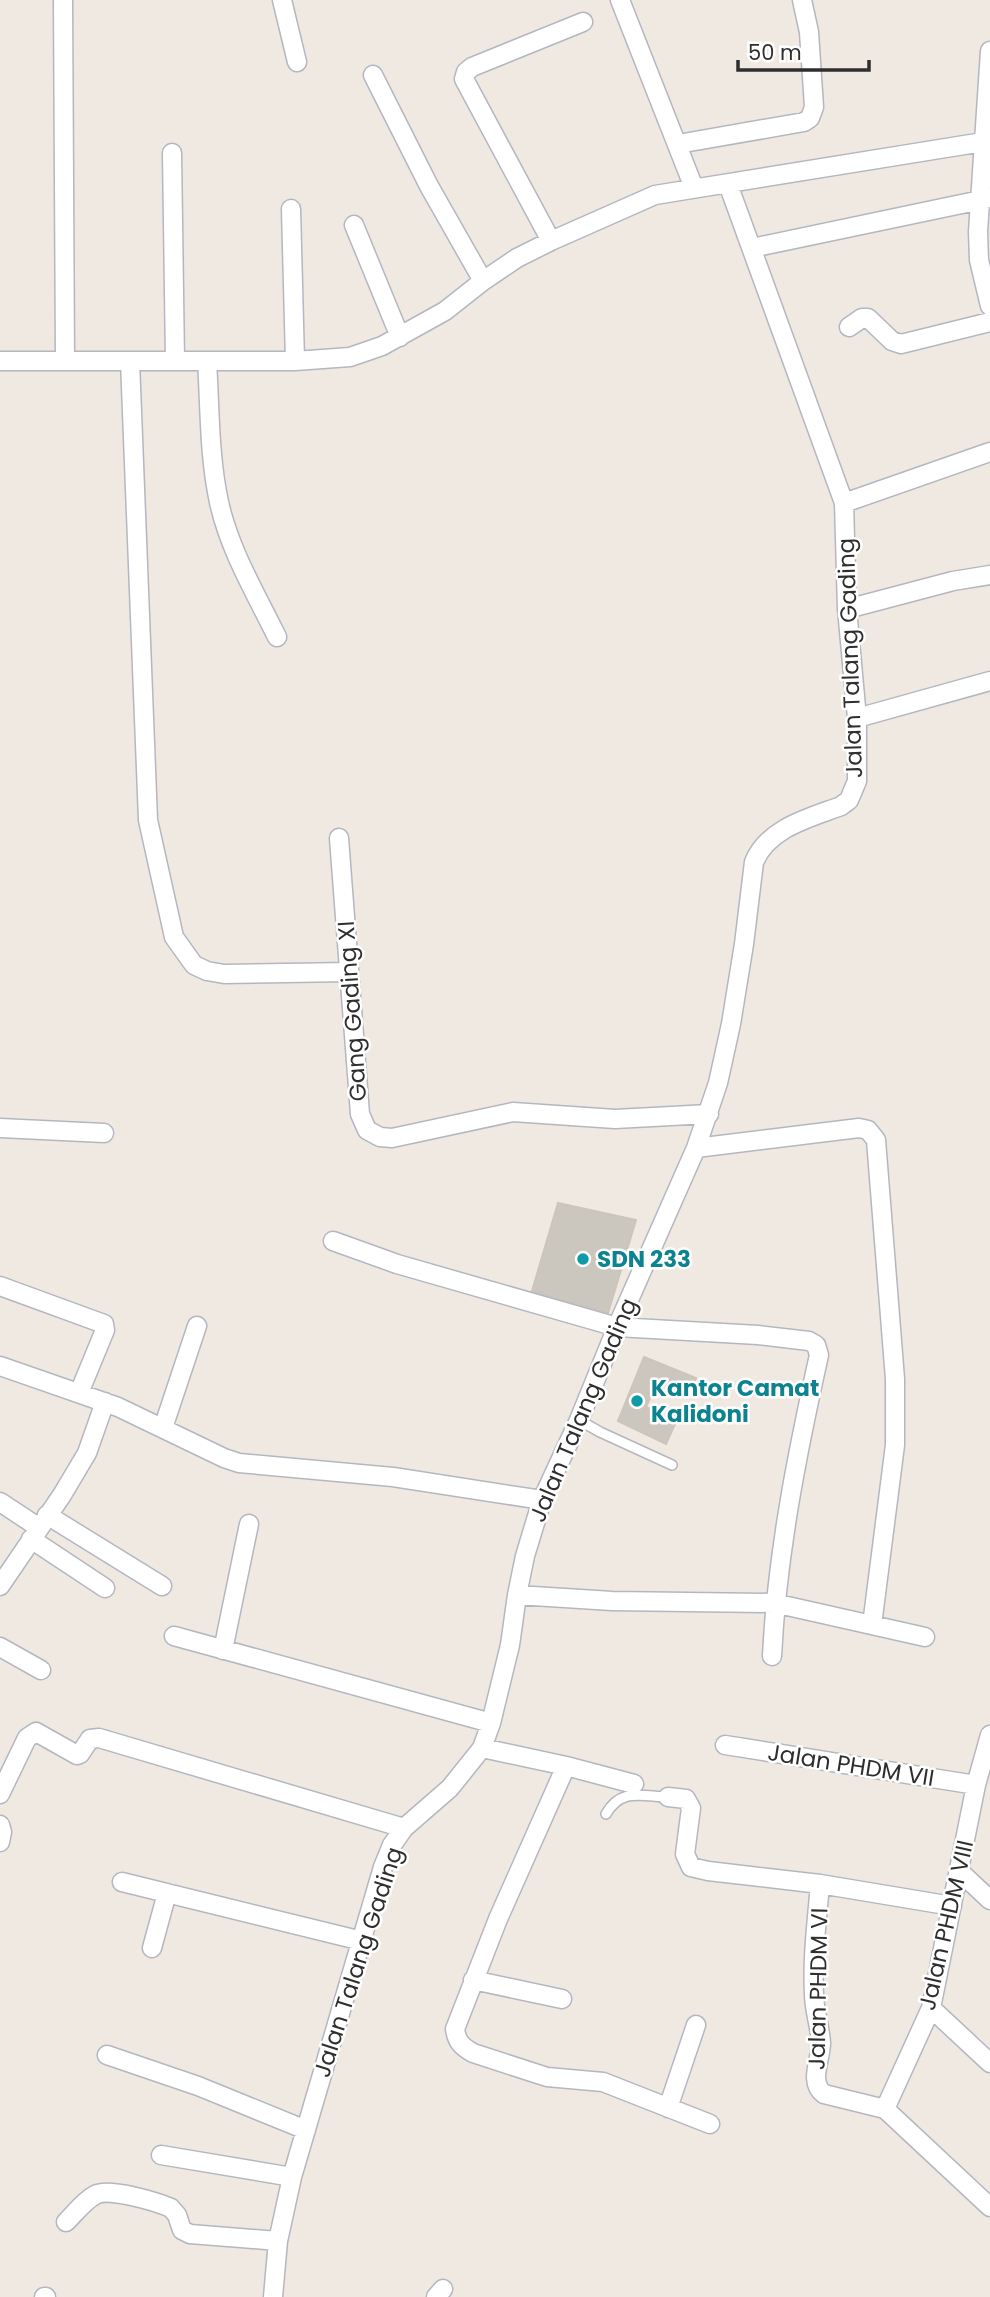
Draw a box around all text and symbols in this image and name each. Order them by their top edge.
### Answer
scale bar [738,28,869,72]
text: 50 m [748,38,802,67]
street label: Jalan Talang Gading [830,537,870,779]
street label: Gang Gading XI [330,920,374,1102]
place label: SDN 233 [597,1243,691,1275]
marker: SDN 233 [575,1251,591,1267]
street label: Jalan Talang Gading [521,1293,645,1527]
place label: Kantor Camat Kalidoni [651,1372,819,1430]
marker: Kantor Camat Kalidoni [629,1393,645,1409]
street label: Jalan PHDM VII [765,1736,937,1794]
street label: Jalan PHDM VIII [911,1837,981,2013]
street label: Jalan Talang Gading [306,1843,410,2081]
street label: Jalan PHDM VI [801,1908,835,2070]

